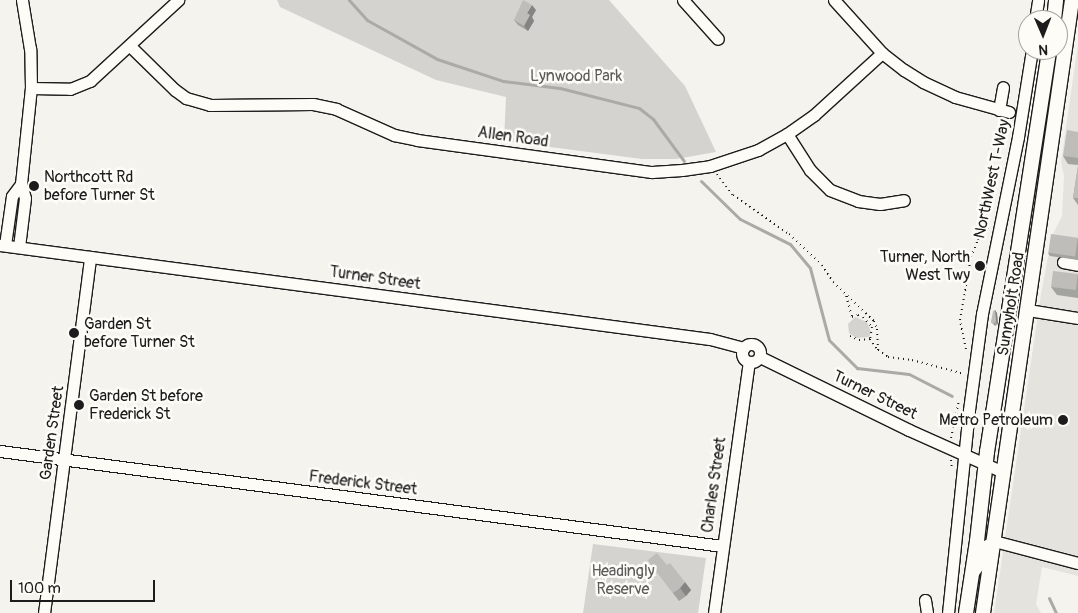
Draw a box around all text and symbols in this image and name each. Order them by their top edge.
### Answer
north arrow [1018,10,1068,60]
text: N [1038,41,1048,58]
park label: Lynwood Park [530,66,622,86]
street label: NorthWest T-Way [970,118,1014,240]
street label: Allen Road [476,123,550,151]
place label: Northcott Rd before Turner St [44,167,155,205]
marker: Northcott Rd before Turner St [28,180,40,192]
place label: Turner, North West Twy [880,247,970,285]
street label: Sunnyholt Road [993,251,1029,357]
marker: Turner, North West Twy [974,260,986,272]
street label: Turner Street [328,262,422,294]
place label: Garden St before Turner St [84,314,195,352]
marker: Garden St before Turner St [68,327,80,339]
street label: Turner Street [830,366,920,424]
street label: Garden Street [36,385,68,481]
place label: Garden St before Frederick St [89,386,203,424]
marker: Garden St before Frederick St [73,399,85,411]
place label: Metro Petroleum [939,410,1053,430]
marker: Metro Petroleum [1057,414,1069,426]
street label: Charles Street [698,436,730,534]
street label: Frederick Street [308,467,418,499]
park label: Headingly Reserve [591,561,655,599]
scale bar [12,570,158,602]
text: 100 m [18,579,61,598]

